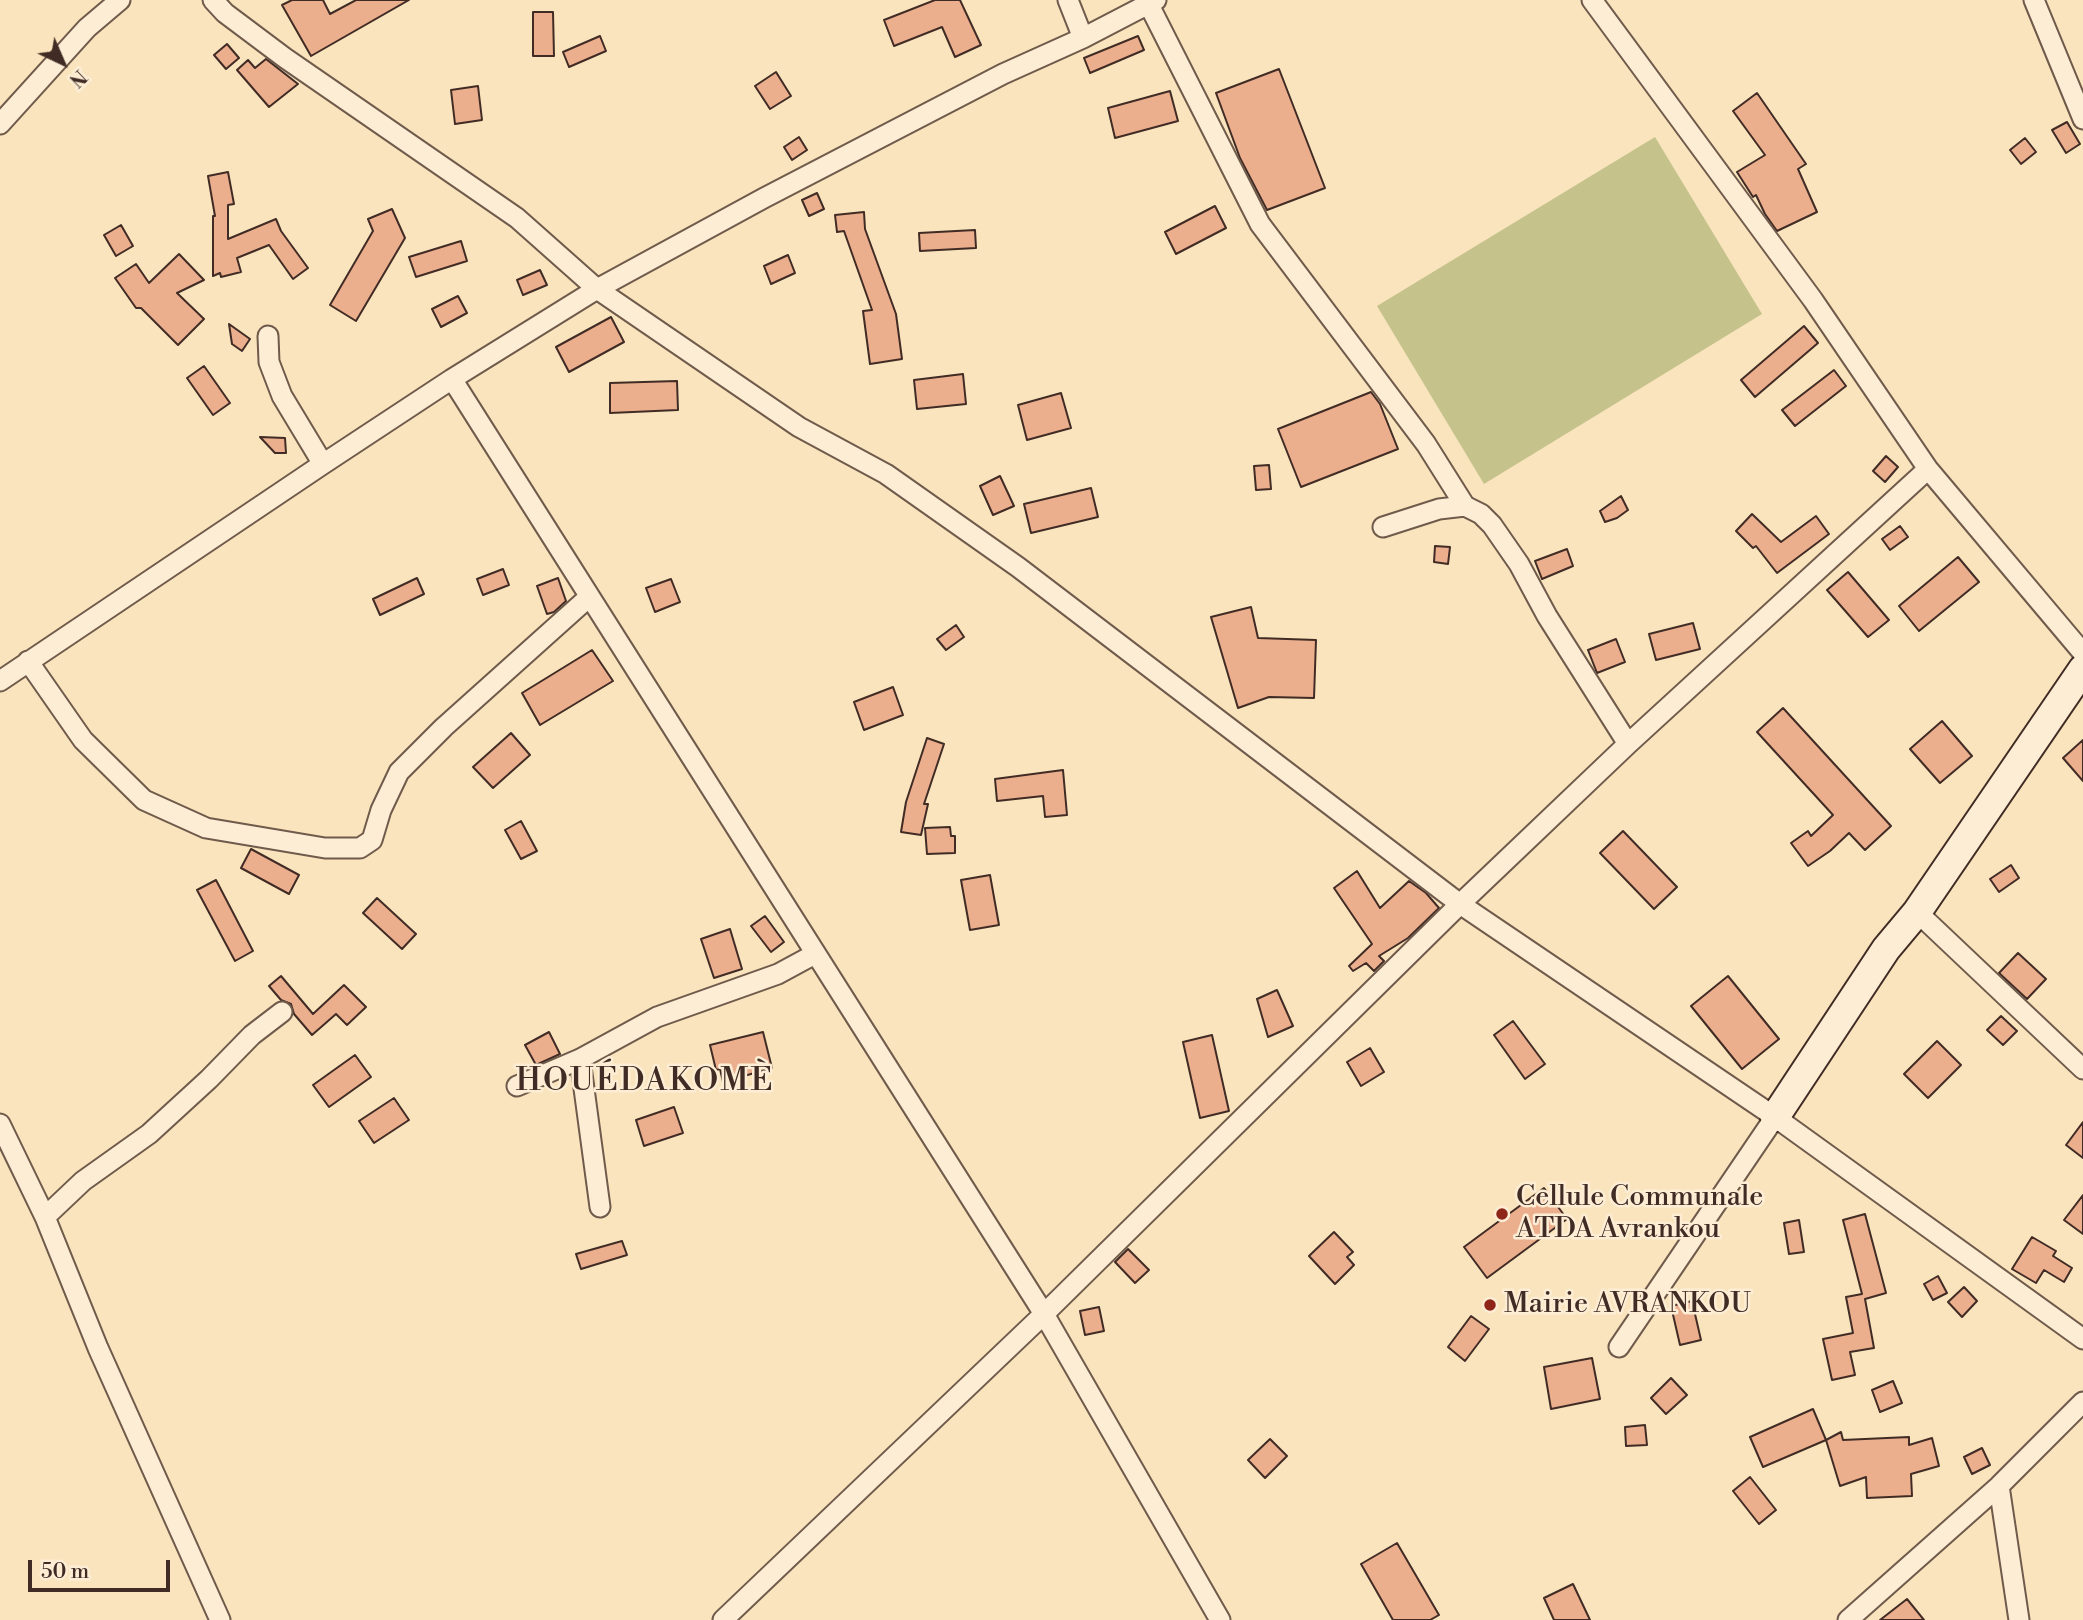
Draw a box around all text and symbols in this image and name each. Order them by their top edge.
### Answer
north arrow [28,28,98,98]
text: N [64,64,91,92]
district label: HOUÉDAKOMÈ [517,1063,773,1101]
place label: Cellule Communale ATDA Avrankou [1516,1181,1763,1247]
marker: Cellule Communale ATDA Avrankou [1494,1206,1510,1222]
place label: Mairie AVRANKOU [1504,1288,1751,1322]
marker: Mairie AVRANKOU [1482,1297,1498,1313]
scale bar [32,1546,173,1590]
text: 50 m [41,1559,89,1585]

